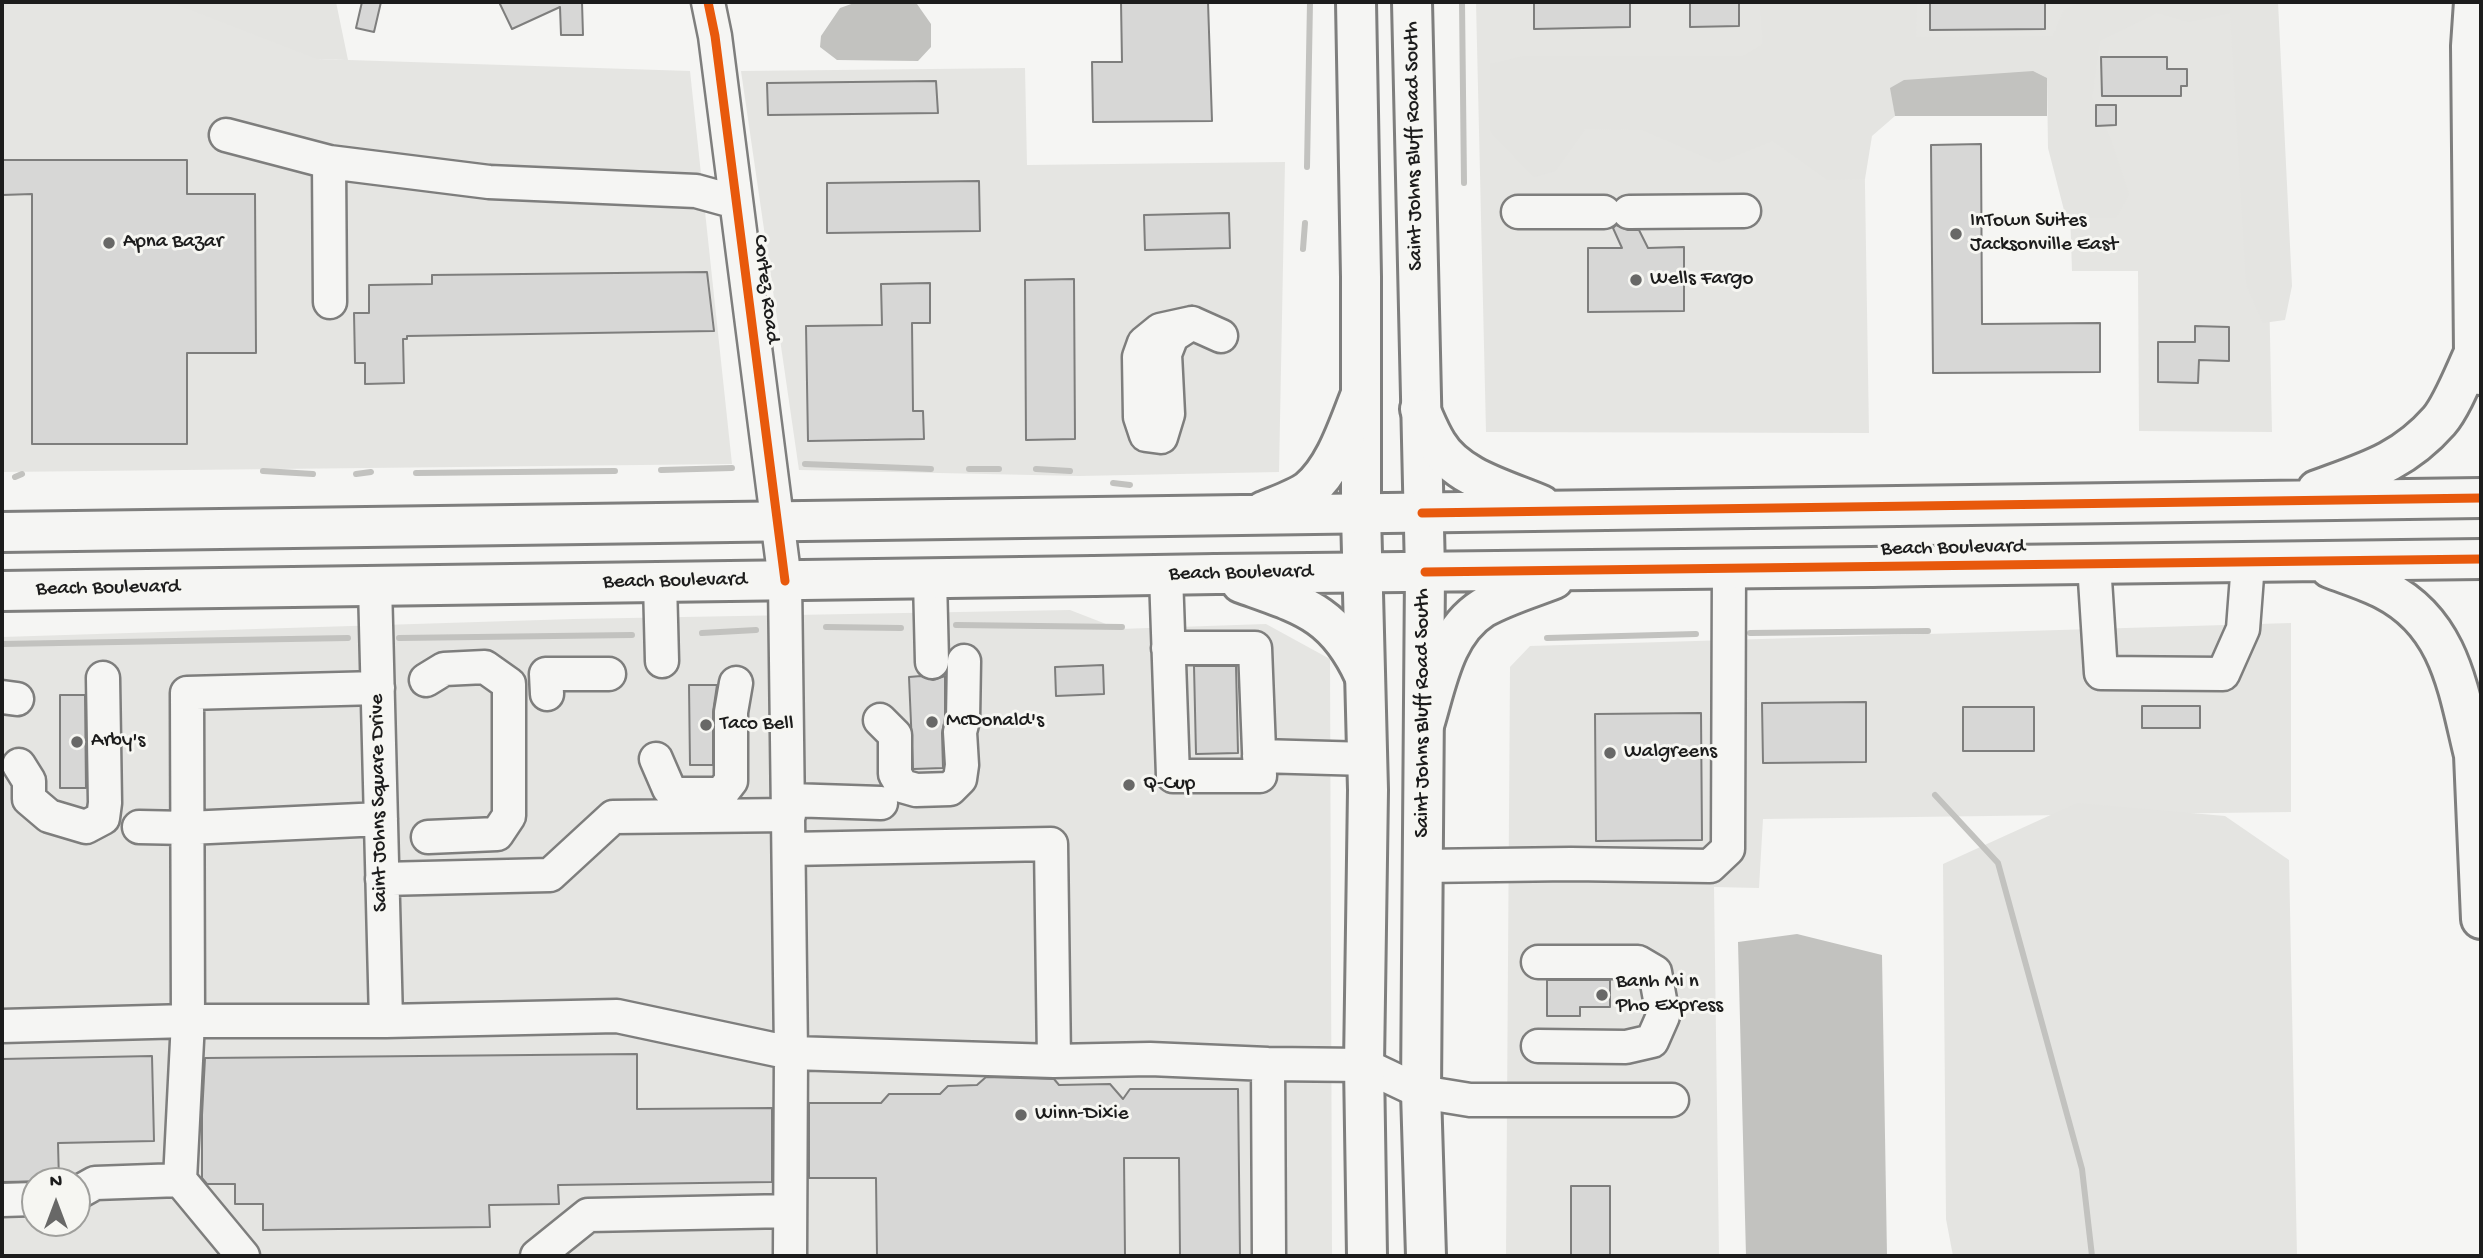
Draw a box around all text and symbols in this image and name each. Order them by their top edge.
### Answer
street label: Saint Johns Bluff Road South [1400,21,1430,271]
place label: InTown Suites Jacksonville East [1970,209,2118,259]
marker: InTown Suites Jacksonville East [1948,226,1964,242]
place label: Apna Bazar [123,230,223,256]
street label: Cortez Road [746,233,784,345]
marker: Apna Bazar [101,235,117,251]
place label: Wells Fargo [1650,267,1753,293]
marker: Wells Fargo [1628,272,1644,288]
street label: Beach Boulevard [1881,535,2025,563]
street label: Beach Boulevard [1169,560,1313,588]
street label: Beach Boulevard [603,568,747,596]
street label: Beach Boulevard [36,575,180,603]
street label: Saint Johns Bluff Road South [1411,588,1437,838]
street label: Saint Johns Square Drive [365,694,395,912]
place label: McDonald's [946,709,1044,735]
place label: Taco Bell [720,712,794,738]
marker: McDonald's [924,714,940,730]
marker: Taco Bell [698,717,714,733]
place label: Arby's [91,729,145,755]
marker: Arby's [69,734,85,750]
place label: Walgreens [1624,740,1717,766]
marker: Walgreens [1602,745,1618,761]
place label: Q-Cup [1143,772,1195,798]
marker: Q-Cup [1121,777,1137,793]
place label: Banh Mi n Pho Express [1616,970,1723,1020]
marker: Banh Mi n Pho Express [1594,987,1610,1003]
place label: Winn-Dixie [1035,1102,1129,1128]
marker: Winn-Dixie [1013,1107,1029,1123]
north arrow [21,1167,91,1237]
text: N [50,1171,62,1194]

